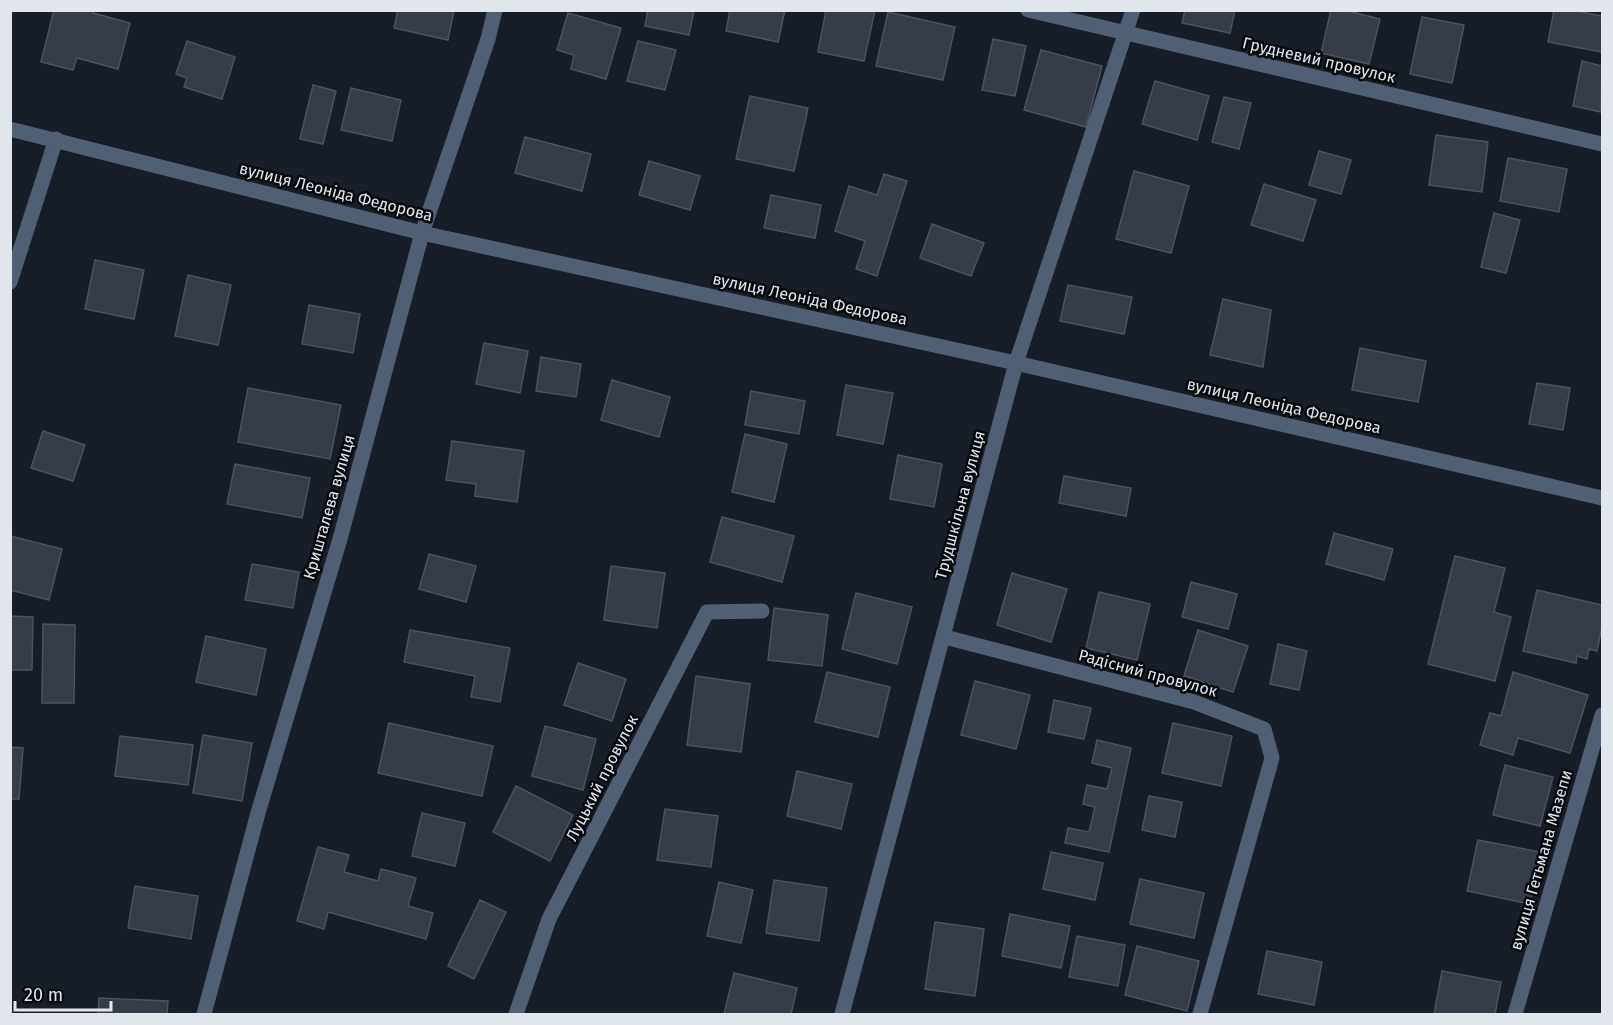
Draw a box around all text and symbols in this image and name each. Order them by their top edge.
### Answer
street label: Грудневий провулок [1241,33,1398,87]
street label: вулиця Леоніда Федорова [237,159,435,225]
street label: вулиця Леоніда Федорова [711,269,909,329]
street label: вулиця Леоніда Федорова [1185,374,1383,438]
street label: Трудшкільна вулиця [931,429,989,581]
street label: Кришталева вулиця [299,432,359,582]
street label: Радісний провулок [1077,645,1220,701]
street label: Луцький провулок [562,711,642,844]
street label: вулиця Гетьмана Мазепи [1506,768,1576,952]
scale bar [15,974,111,1012]
text: 20 m [24,984,63,1006]

